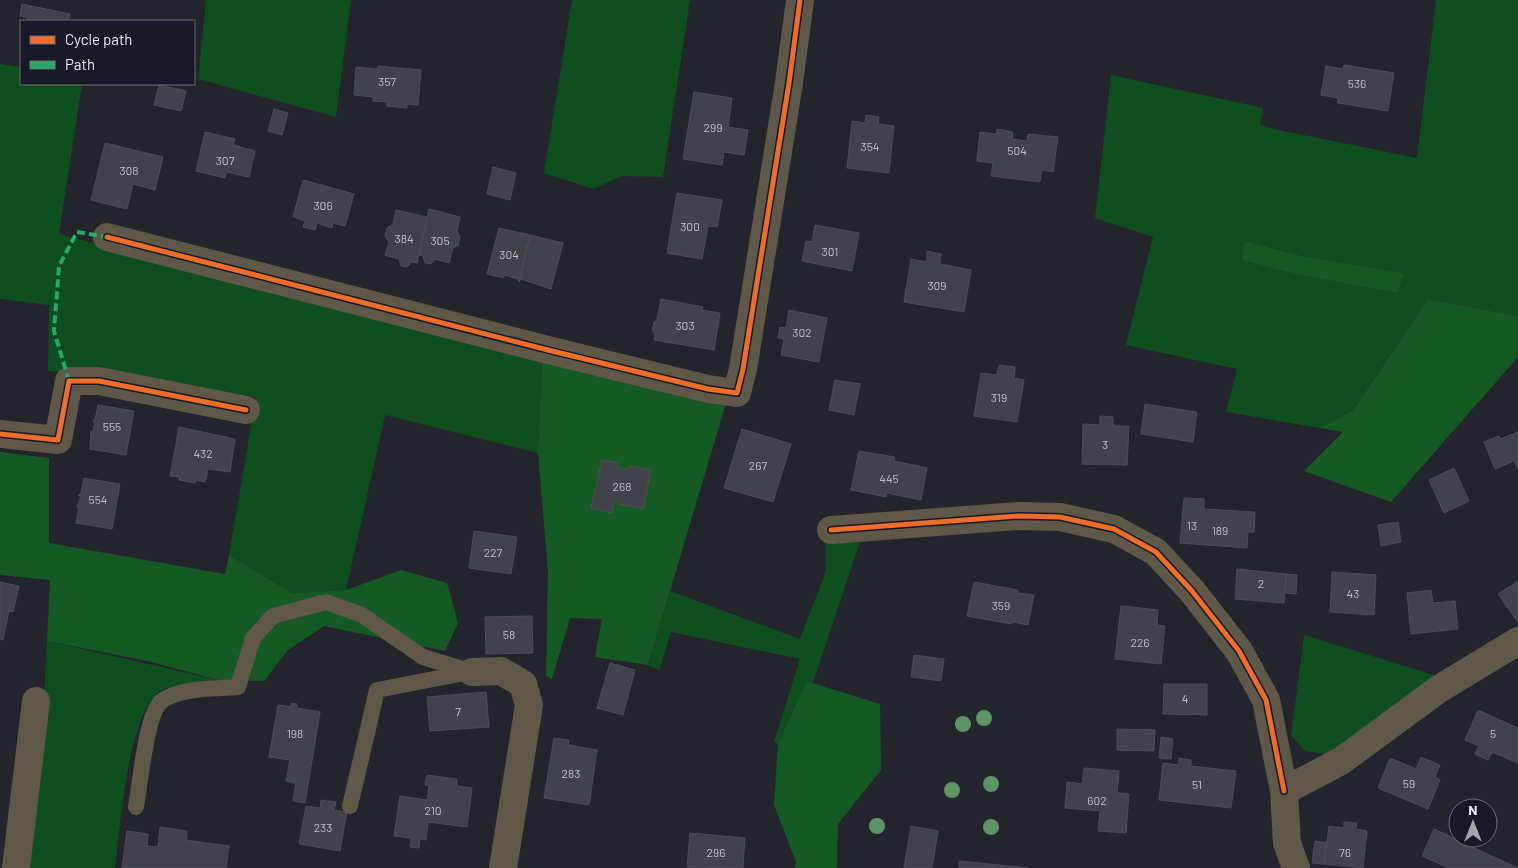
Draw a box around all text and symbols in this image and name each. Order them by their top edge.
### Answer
legend [20,20,195,85]
text: Cycle path [65,30,132,48]
text: Path [65,55,95,73]
house number: 357 [378,74,396,88]
house number: 536 [1348,76,1366,90]
house number: 299 [704,120,722,134]
house number: 354 [861,139,879,153]
house number: 504 [1007,143,1027,157]
house number: 307 [216,153,235,167]
house number: 308 [119,163,139,177]
house number: 306 [313,198,333,212]
house number: 300 [680,219,700,233]
house number: 384 [394,231,414,245]
house number: 305 [430,233,450,247]
house number: 301 [822,244,838,258]
house number: 304 [499,247,519,261]
house number: 309 [927,278,947,292]
house number: 303 [675,318,695,332]
house number: 302 [792,325,812,339]
house number: 319 [991,390,1007,404]
house number: 555 [103,419,121,433]
house number: 3 [1102,437,1108,451]
house number: 432 [193,446,213,460]
house number: 267 [749,458,767,472]
house number: 445 [879,471,899,485]
house number: 268 [613,479,631,493]
house number: 554 [89,492,107,506]
house number: 13 [1187,518,1197,532]
house number: 189 [1212,523,1228,537]
house number: 227 [484,545,503,559]
house number: 2 [1258,576,1264,590]
house number: 43 [1347,586,1359,600]
house number: 359 [992,598,1010,612]
house number: 58 [503,627,515,641]
house number: 226 [1130,635,1150,649]
house number: 4 [1182,691,1188,705]
house number: 7 [455,704,461,718]
house number: 198 [287,726,303,740]
house number: 5 [1490,726,1496,740]
house number: 283 [562,766,580,780]
house number: 59 [1403,776,1415,790]
house number: 51 [1192,777,1202,791]
house number: 602 [1087,793,1107,807]
north arrow [1448,798,1498,848]
text: N [1468,801,1478,818]
house number: 210 [424,803,442,817]
house number: 233 [314,820,332,834]
house number: 296 [707,845,725,859]
house number: 76 [1339,845,1351,859]

